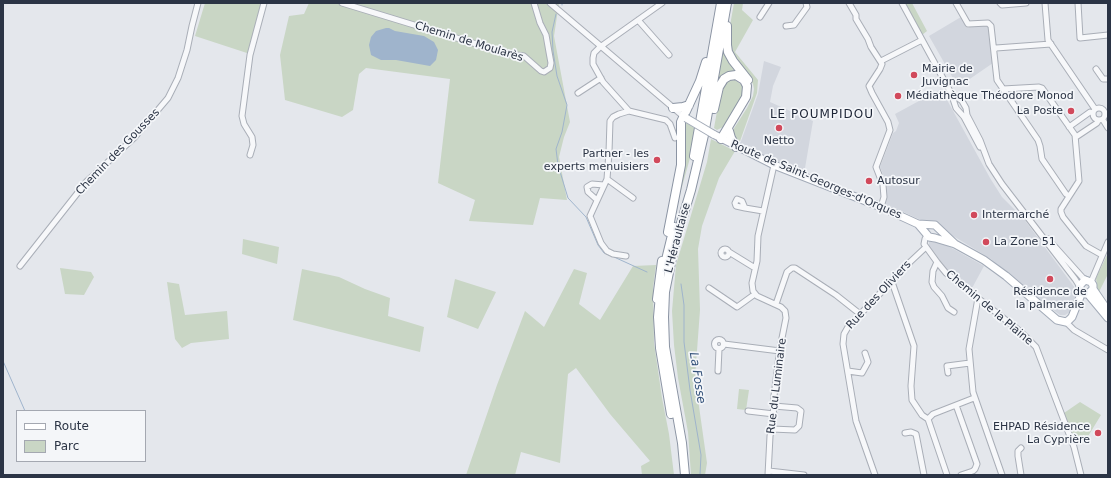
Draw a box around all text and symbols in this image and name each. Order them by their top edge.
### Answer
street label: Chemin de Moularès [413,19,525,65]
place label: Mairie de Juvignac [922,62,973,88]
marker: Mairie de Juvignac [909,70,919,80]
place label: Médiathèque Théodore Monod [906,89,1074,103]
marker: Médiathèque Théodore Monod [893,91,903,101]
place label: La Poste [1017,104,1063,118]
street label: Chemin des Gousses [73,106,163,198]
marker: La Poste [1066,106,1076,116]
district label: LE POUMPIDOU [770,108,874,122]
marker: Netto [774,123,784,133]
place label: Netto [764,134,794,148]
street label: Route de Saint-Georges-d'Orques [729,138,903,222]
place label: Partner - les experts menuisiers [544,147,649,173]
marker: Partner - les experts menuisiers [652,155,662,165]
place label: Autosur [877,174,920,188]
marker: Autosur [864,176,874,186]
street label: L'Héraultaise [662,201,694,275]
place label: Intermarché [982,208,1049,222]
marker: Intermarché [969,210,979,220]
place label: La Zone 51 [994,235,1056,249]
marker: La Zone 51 [981,237,991,247]
street label: Rue des Oliviers [844,258,914,332]
street label: Chemin de la Plaine [943,268,1035,348]
marker: Résidence de la palmeraie [1045,274,1055,284]
place label: Résidence de la palmeraie [1013,285,1087,311]
street label: Rue du Luminaire [765,337,789,435]
water label: La Fosse [686,351,708,405]
legend [16,410,146,462]
text: Route [54,419,89,433]
place label: EHPAD Résidence La Cyprière [993,420,1090,446]
marker: EHPAD Résidence La Cyprière [1093,428,1103,438]
text: Parc [54,439,79,453]

